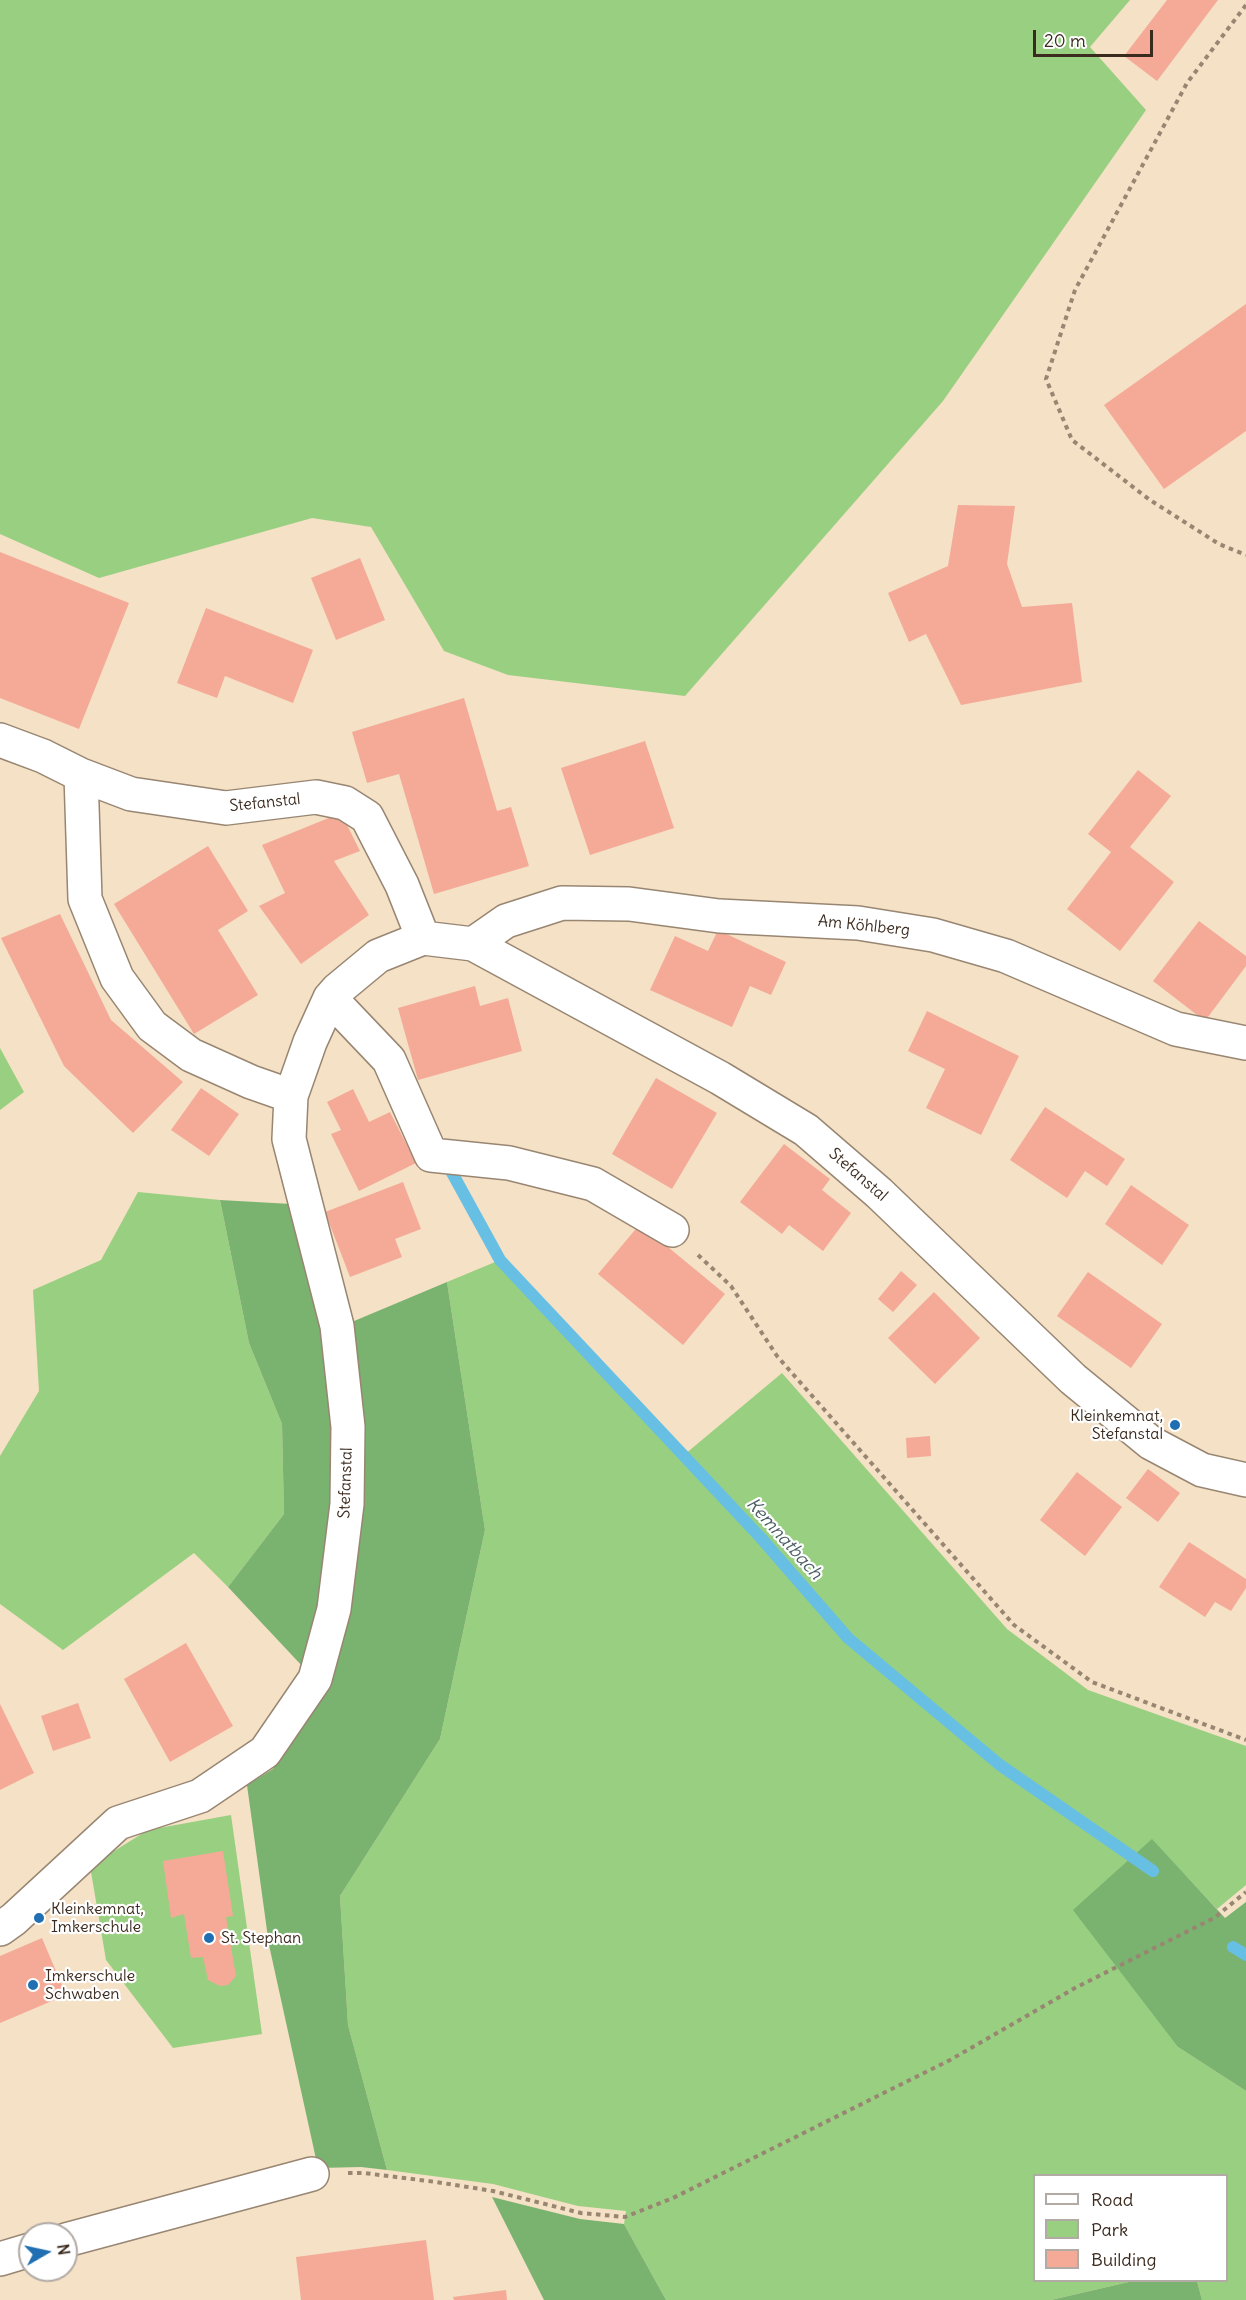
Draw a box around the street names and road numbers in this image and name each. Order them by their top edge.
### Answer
street label: Stefanstal [229,790,301,816]
street label: Am Köhlberg [817,912,911,940]
street label: Stefanstal [825,1144,891,1206]
street label: Stefanstal [335,1447,357,1519]

